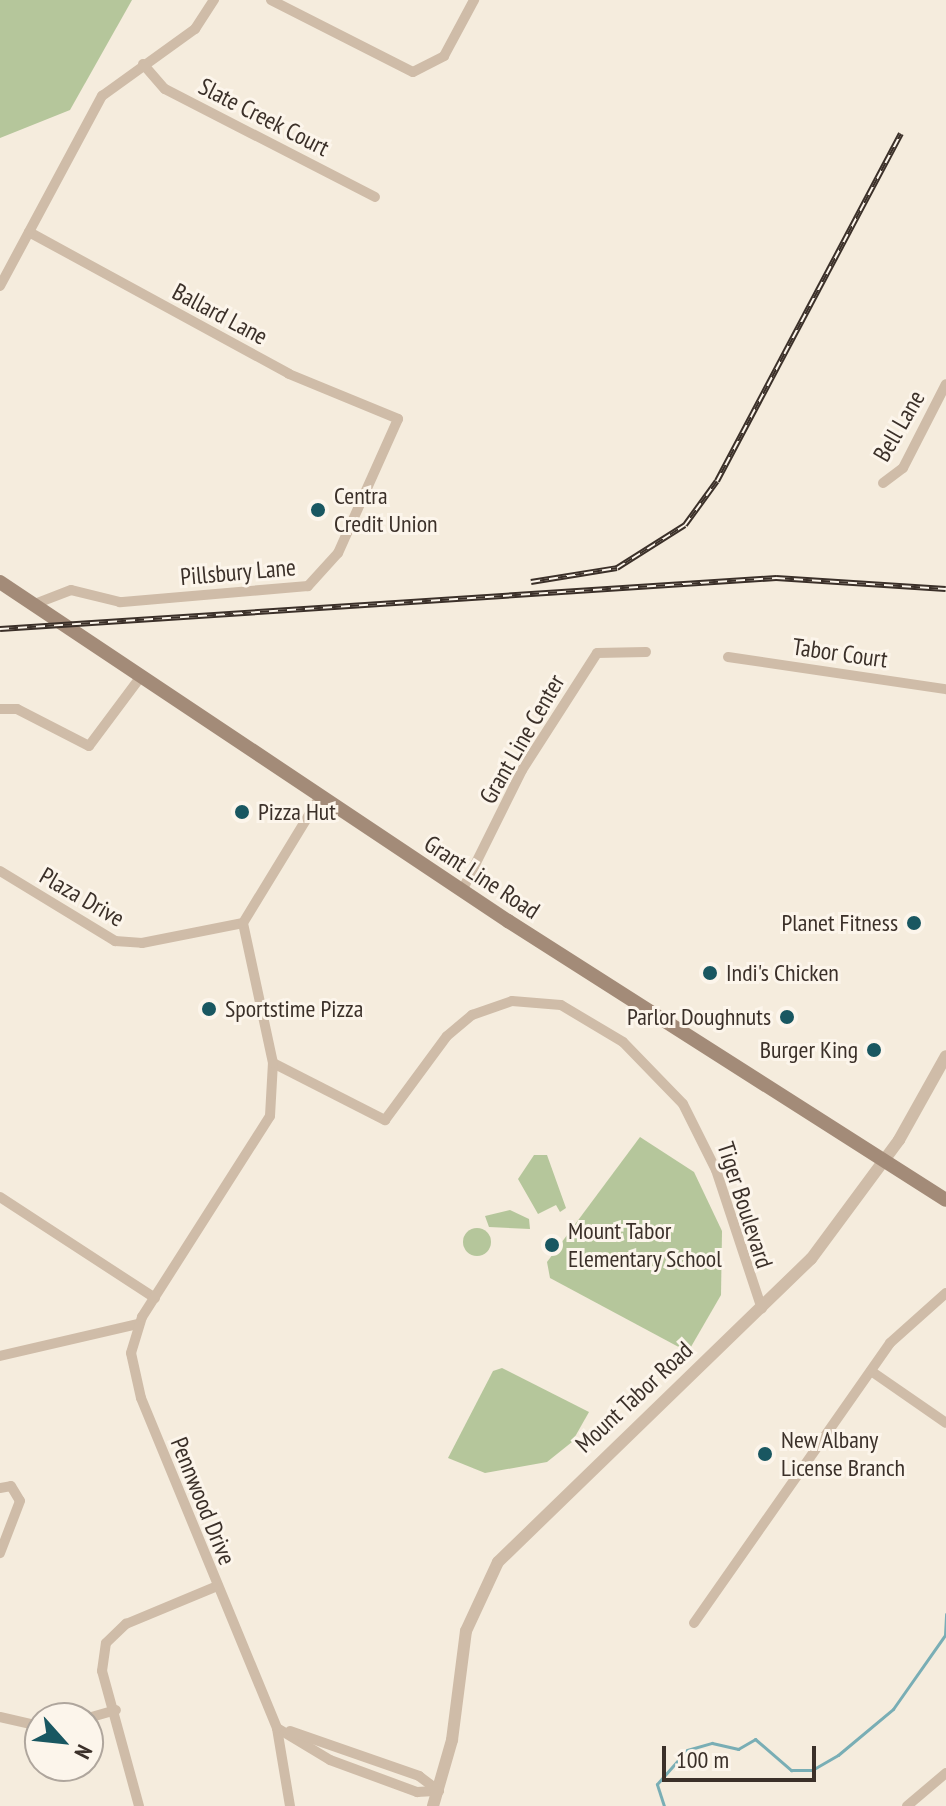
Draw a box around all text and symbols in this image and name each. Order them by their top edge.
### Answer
street label: Slate Creek Court [194,72,334,162]
street label: Ballard Lane [168,277,272,351]
street label: Bell Lane [867,385,931,467]
place label: Centra Credit Union [334,482,438,538]
marker: Centra Credit Union [309,501,327,519]
street label: Pillsbury Lane [179,553,297,591]
street label: Tabor Court [791,632,889,674]
street label: Grant Line Center [473,669,571,809]
place label: Pizza Hut [258,798,336,826]
marker: Pizza Hut [233,803,251,821]
street label: Grant Line Road [419,829,545,925]
street label: Plaza Drive [35,861,129,933]
place label: Planet Fitness [781,909,898,937]
marker: Planet Fitness [905,914,923,932]
place label: Indi's Chicken [726,959,839,987]
marker: Indi's Chicken [701,964,719,982]
place label: Sportstime Pizza [225,995,363,1023]
marker: Sportstime Pizza [200,1000,218,1018]
place label: Parlor Doughnuts [627,1003,771,1031]
marker: Parlor Doughnuts [778,1008,796,1026]
place label: Burger King [760,1036,858,1064]
marker: Burger King [865,1041,883,1059]
street label: Tiger Boulevard [711,1138,779,1272]
place label: Mount Tabor Elementary School [568,1217,722,1273]
marker: Mount Tabor Elementary School [543,1236,561,1254]
street label: Mount Tabor Road [569,1335,699,1459]
place label: New Albany License Branch [781,1426,905,1482]
street label: Pennwood Drive [164,1433,242,1569]
marker: New Albany License Branch [756,1445,774,1463]
north arrow [24,1702,104,1782]
scale bar [666,1730,820,1780]
text: N [68,1740,99,1764]
text: 100 m [676,1744,729,1775]

